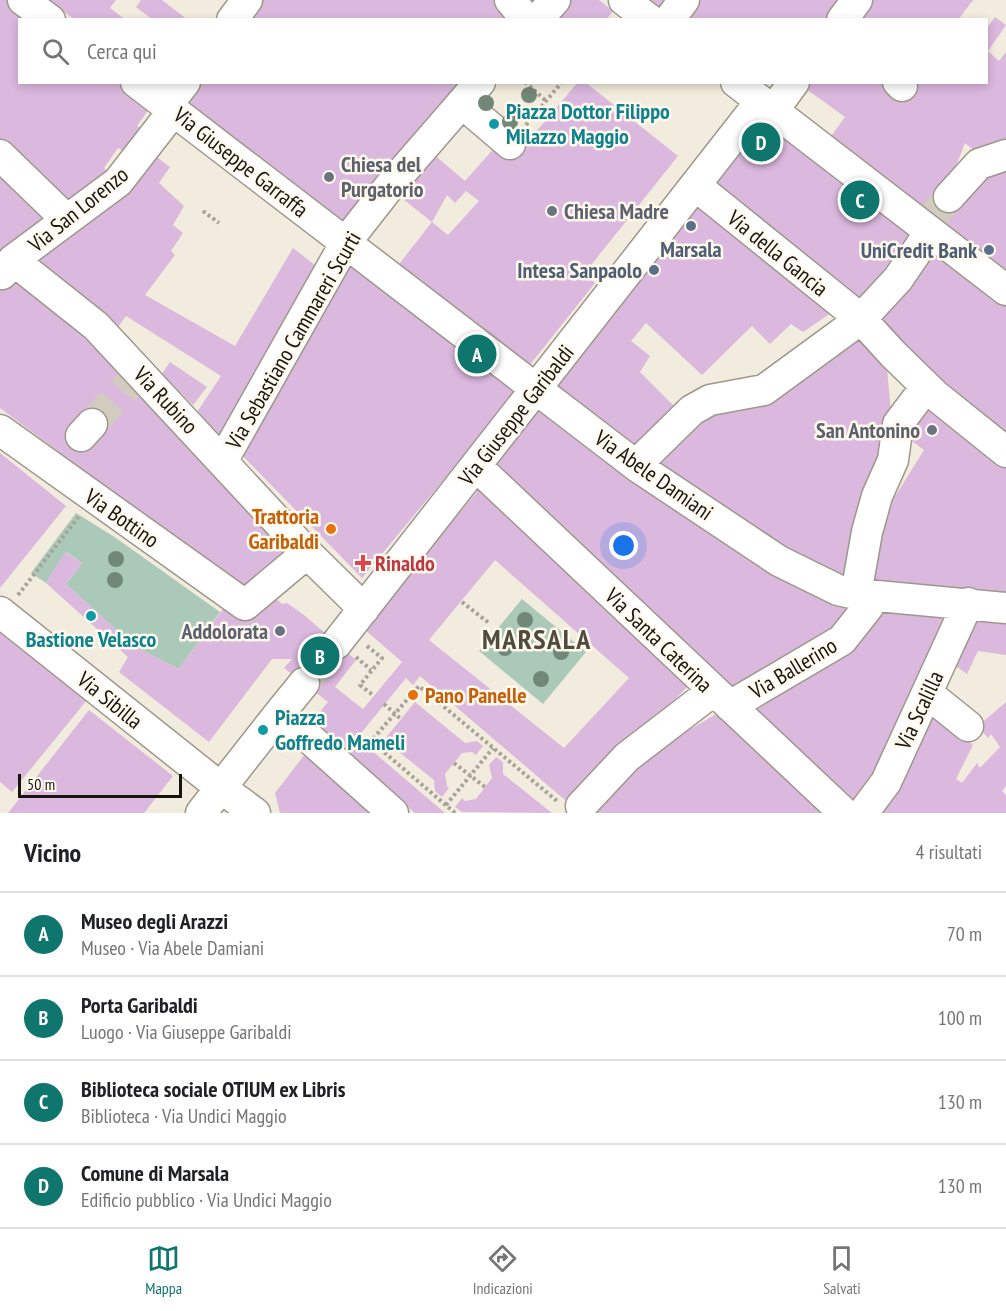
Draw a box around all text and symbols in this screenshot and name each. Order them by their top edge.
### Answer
search box [18,18,988,84]
icon: search [39,35,72,68]
text: Cerca qui [87,37,157,65]
place label: Piazza Dottor Filippo Milazzo Maggio [506,97,670,150]
street label: Via Giuseppe Garraffa [167,100,314,223]
marker: Piazza Dottor Filippo Milazzo Maggio [487,117,501,131]
pin: D [742,120,780,164]
place label: Chiesa del Purgatorio [341,150,424,203]
street label: Via San Lorenzo [22,160,134,258]
marker: Chiesa del Purgatorio [322,170,336,184]
pin: C [840,178,880,222]
place label: Chiesa Madre [564,197,669,225]
street label: Via della Gancia [721,203,834,302]
marker: Chiesa Madre [545,204,559,218]
marker: Marsala [684,219,698,233]
street label: Via Sebastiano Cammareri Scurti [219,226,367,455]
place label: Marsala [660,235,722,263]
place label: UniCredit Bank [861,236,978,264]
marker: UniCredit Bank [982,243,996,257]
place label: Intesa Sanpaolo [517,256,642,284]
marker: Intesa Sanpaolo [647,263,661,277]
pin: A [458,332,496,376]
street label: Via Giuseppe Garibaldi [452,339,580,492]
street label: Via Rubino [127,360,204,440]
place label: San Antonino [816,416,920,444]
street label: Via Abele Damiani [588,423,719,526]
marker: San Antonino [925,423,939,437]
street label: Via Bottino [79,482,165,554]
place label: Trattoria Garibaldi [249,502,319,555]
marker: Trattoria Garibaldi [324,522,338,536]
your location [609,531,638,560]
place label: Rinaldo [375,549,435,577]
marker: Rinaldo [356,556,370,570]
street label: Via Santa Caterina [599,581,719,698]
marker: Bastione Velasco [84,609,98,623]
place label: Addolorata [180,617,268,645]
district label: MARSALA [482,620,592,657]
marker: Addolorata [273,624,287,638]
place label: Bastione Velasco [26,625,156,653]
street label: Via Ballerino [743,631,842,705]
pin: B [300,634,340,678]
street label: Via Sibilla [71,665,148,735]
street label: Via Scalilla [888,666,949,755]
place label: Pano Panelle [425,681,527,709]
marker: Pano Panelle [406,688,420,702]
place label: Piazza Goffredo Mameli [275,703,405,756]
marker: Piazza Goffredo Mameli [256,723,270,737]
scale bar [18,771,182,798]
text: 50 m [27,774,55,794]
text: Vicino [24,836,81,869]
text: 4 risultati [916,839,982,865]
text: Museo degli Arazzi [81,907,228,935]
text: A [38,921,49,947]
text: 70 m [947,921,982,947]
text: Museo · Via Abele Damiani [81,935,264,961]
text: Porta Garibaldi [81,991,198,1019]
text: B [39,1005,48,1031]
text: 100 m [938,1005,982,1031]
text: Luogo · Via Giuseppe Garibaldi [81,1019,292,1045]
text: Biblioteca sociale OTIUM ex Libris [81,1075,345,1103]
text: C [39,1089,48,1115]
text: 130 m [938,1089,982,1115]
text: Biblioteca · Via Undici Maggio [81,1103,287,1129]
text: Comune di Marsala [81,1159,229,1187]
text: D [38,1173,49,1199]
text: 130 m [938,1173,982,1199]
text: Edificio pubblico · Via Undici Maggio [81,1187,332,1213]
tab: Mappa [145,1242,182,1298]
tab: Indicazioni [473,1242,533,1298]
tab: Salvati [823,1242,861,1298]

